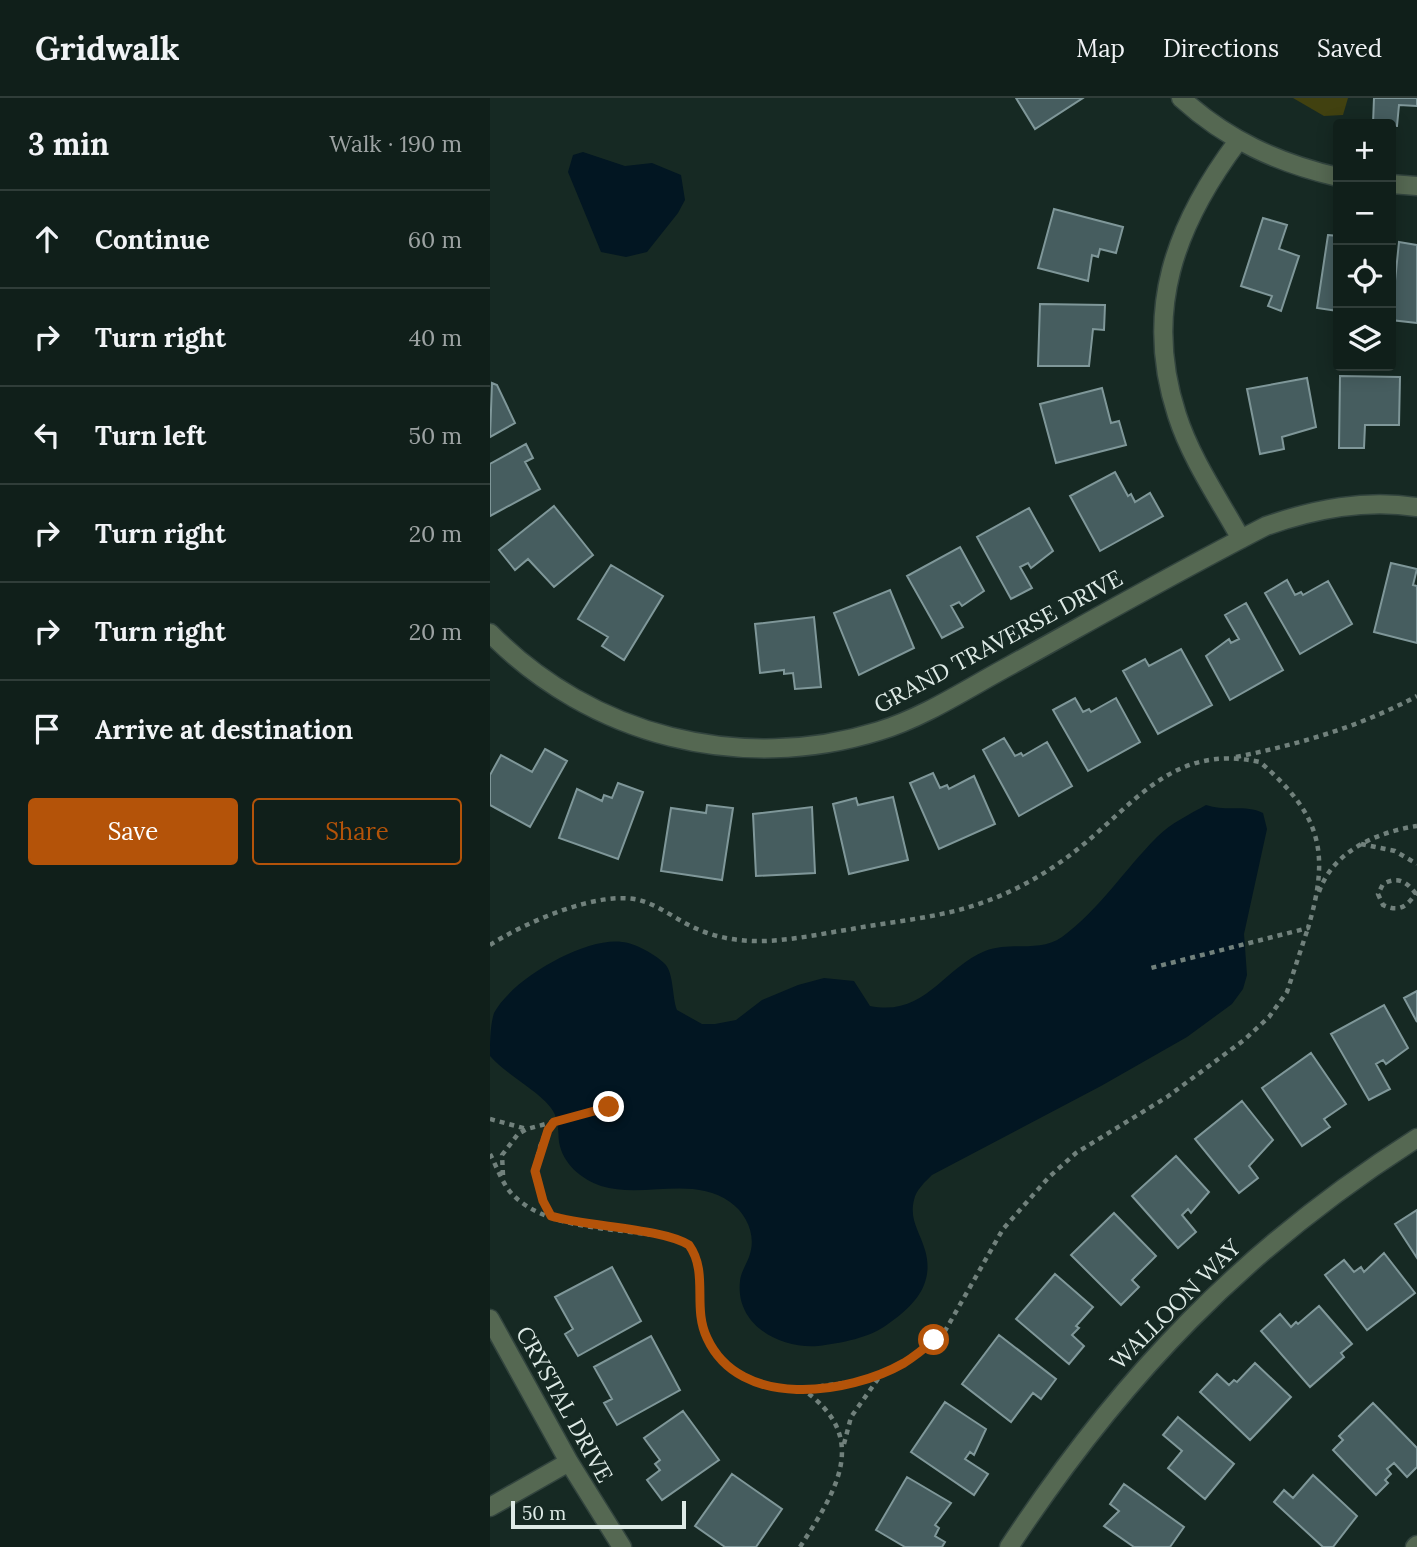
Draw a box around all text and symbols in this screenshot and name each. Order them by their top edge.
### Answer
text: Gridwalk [35,27,180,69]
text: Map [1076,33,1125,64]
text: Directions [1163,33,1279,64]
text: Saved [1317,33,1382,64]
map controls [1333,119,1396,371]
button: + [1333,119,1396,182]
text: 3 min [28,125,109,163]
text: Walk · 190 m [329,129,462,158]
button: − [1333,182,1396,245]
icon: ahead [28,220,66,258]
text: Continue [95,223,210,256]
text: 60 m [408,225,462,254]
button: locate [1333,245,1396,308]
button: layers [1333,308,1396,371]
icon: right [28,318,66,356]
text: Turn right [95,321,226,354]
text: 40 m [409,323,462,352]
icon: left [28,416,66,454]
text: Turn left [95,419,206,452]
text: 50 m [409,421,462,450]
icon: right [28,514,66,552]
text: Turn right [95,517,226,550]
text: 20 m [409,519,462,548]
street label: GRAND TRAVERSE DRIVE [869,563,1127,719]
icon: right [28,612,66,650]
text: Turn right [95,615,226,648]
text: 20 m [409,617,462,646]
icon: arrive [28,710,66,748]
text: Arrive at destination [95,713,353,746]
button: Save [28,798,238,865]
button: Share [252,798,462,865]
route end [593,1091,624,1122]
street label: WALLOON WAY [1104,1233,1246,1375]
street label: CRYSTAL DRIVE [510,1321,620,1487]
route start [918,1324,949,1355]
scale bar [511,1498,686,1530]
text: 50 m [522,1501,566,1525]

